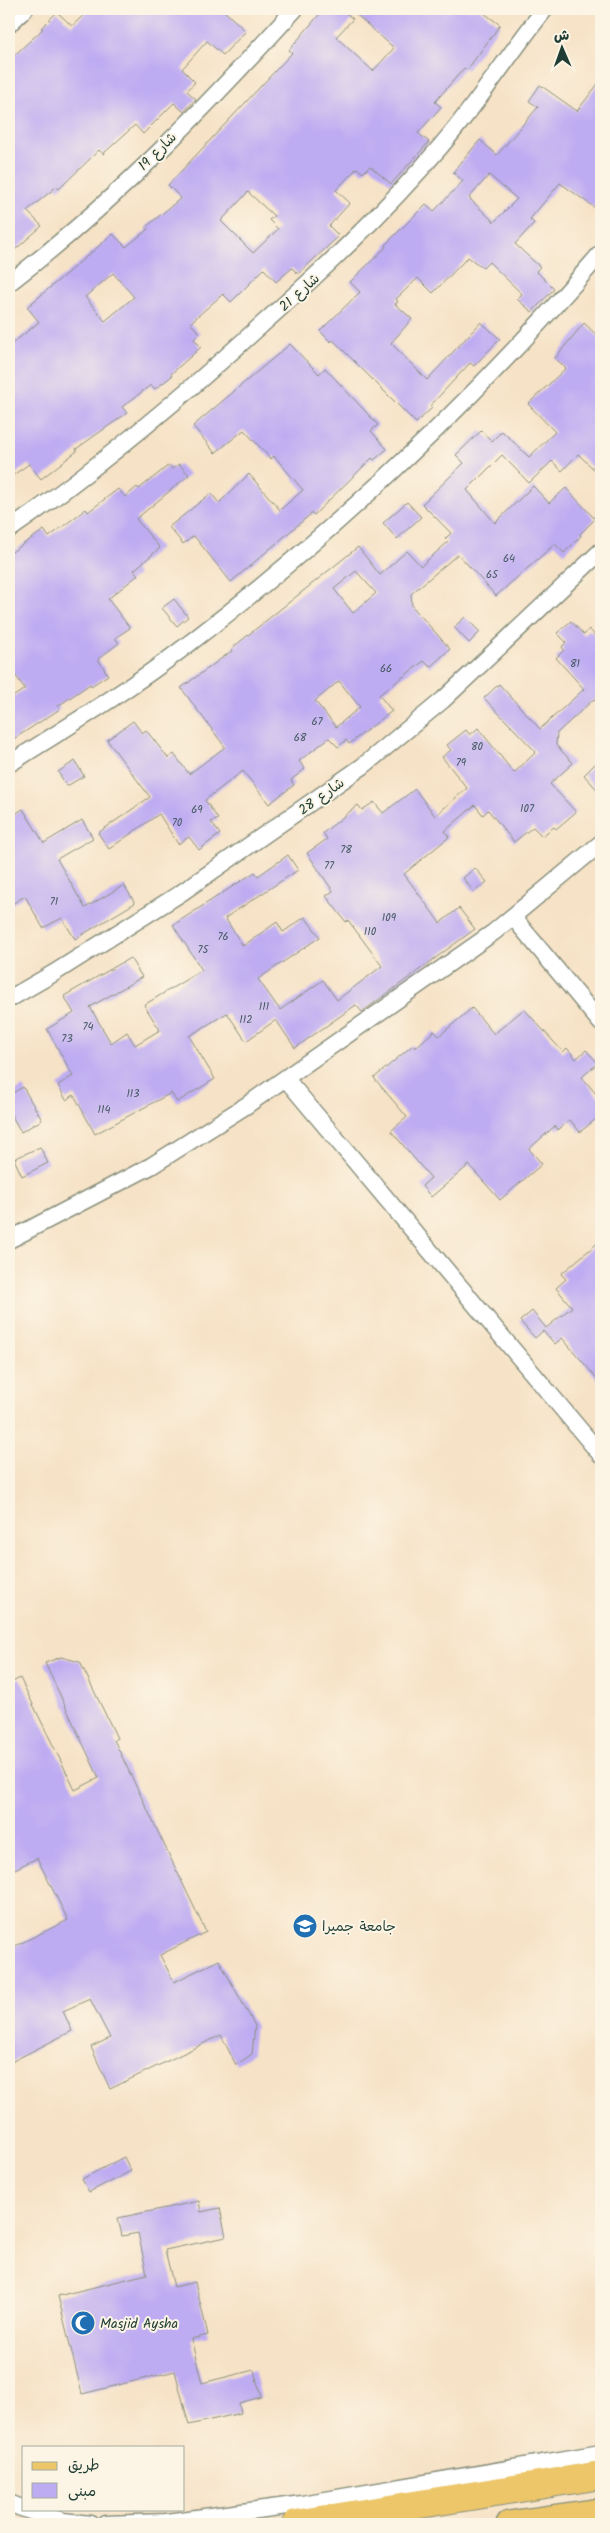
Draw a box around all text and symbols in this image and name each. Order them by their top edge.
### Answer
north arrow [538,22,588,72]
text: ش [553,25,570,47]
street label: شارع 19 [133,127,182,176]
street label: شارع 21 [274,268,325,317]
house number: 64 [503,550,515,568]
house number: 65 [486,566,499,584]
house number: 81 [570,655,580,673]
house number: 66 [380,660,392,678]
house number: 67 [311,713,324,731]
house number: 68 [294,729,307,747]
house number: 80 [471,738,484,756]
house number: 79 [456,754,467,772]
street label: شارع 28 [294,772,349,821]
house number: 107 [520,800,535,818]
house number: 69 [191,801,203,819]
house number: 70 [172,814,183,832]
house number: 78 [340,841,352,859]
house number: 77 [324,857,335,875]
house number: 71 [50,893,58,911]
house number: 109 [382,909,397,927]
house number: 110 [364,923,377,941]
house number: 76 [217,928,229,946]
house number: 75 [198,941,210,959]
house number: 111 [259,998,269,1016]
house number: 112 [239,1011,253,1029]
house number: 74 [82,1018,94,1036]
house number: 73 [61,1030,73,1048]
house number: 113 [126,1085,140,1103]
house number: 114 [98,1101,110,1119]
school or university icon: جامعة جميرا [292,1913,318,1939]
place label: جامعة جميرا [322,1916,396,1938]
mosque icon: Masjid Aysha [70,2310,96,2336]
place label: Masjid Aysha [100,2313,178,2335]
legend [22,2446,185,2510]
text: طريق [68,2454,100,2478]
text: مبنى [68,2480,96,2504]

